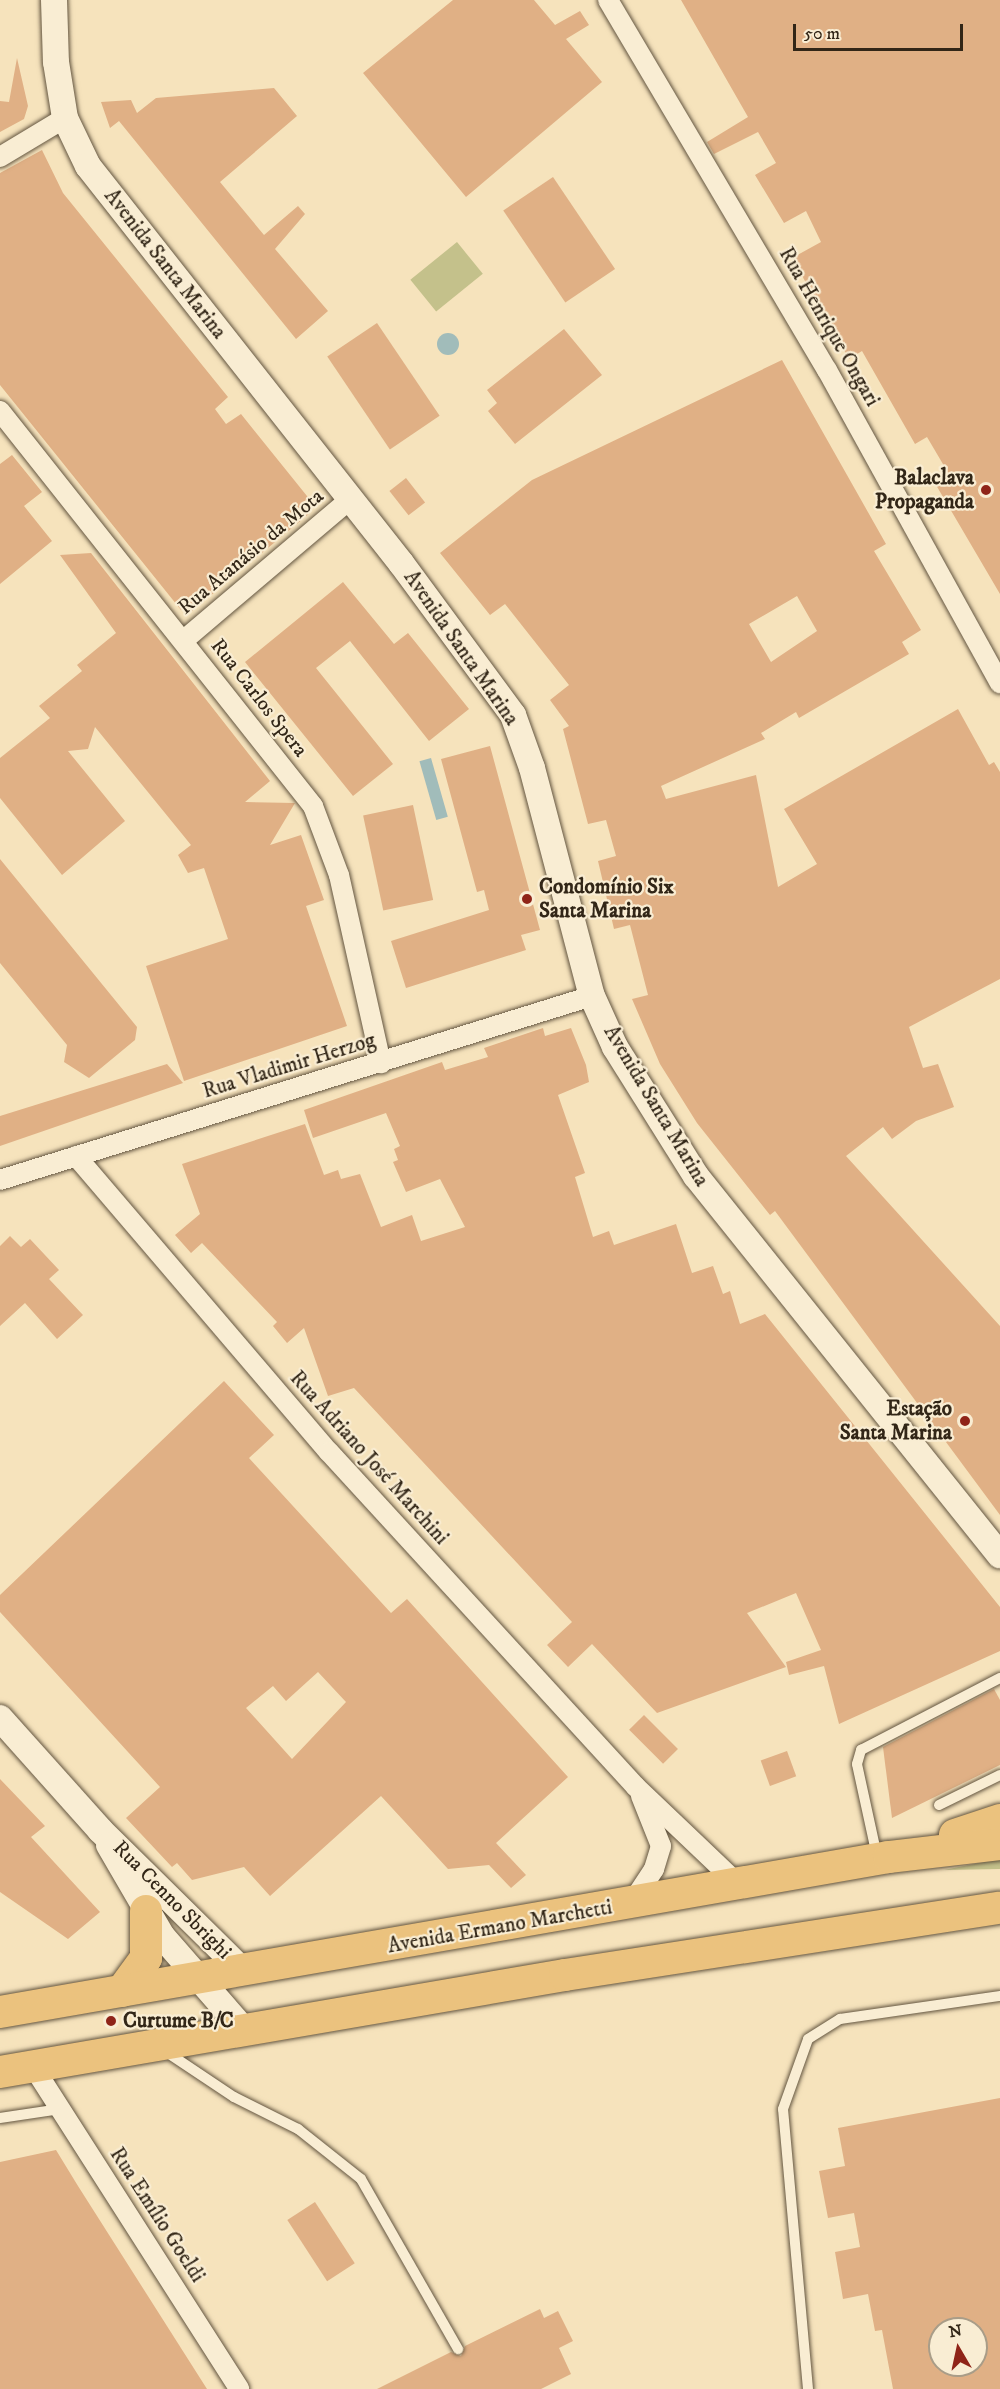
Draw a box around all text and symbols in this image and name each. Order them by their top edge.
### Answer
scale bar [796,12,966,50]
text: 50 m [804,23,840,45]
street label: Avenida Santa Marina [99,184,231,344]
street label: Rua Henrique Ongari [773,243,885,411]
place label: Balaclava Propaganda [875,465,974,515]
marker: Balaclava Propaganda [979,483,993,497]
street label: Rua Atanásio da Mota [173,484,329,620]
street label: Avenida Santa Marina [398,566,524,730]
street label: Rua Carlos Spera [205,634,313,762]
place label: Condomínio Six Santa Marina [539,874,674,924]
marker: Condomínio Six Santa Marina [520,892,534,906]
street label: Avenida Santa Marina [598,1021,714,1191]
street label: Rua Vladimir Herzog [200,1028,378,1104]
street label: Rua Adriano José Marchini [284,1366,454,1550]
place label: Estação Santa Marina [840,1396,952,1446]
marker: Estação Santa Marina [956,1412,974,1430]
street label: Rua Cenno Sbrighi [107,1835,237,1965]
street label: Avenida Ermano Marchetti [386,1895,614,1959]
place label: Curtume B/C [123,2008,234,2034]
marker: Curtume B/C [104,2014,118,2028]
street label: Rua Emílio Goeldi [104,2143,210,2287]
north arrow [928,2317,988,2377]
text: N [947,2320,964,2342]

